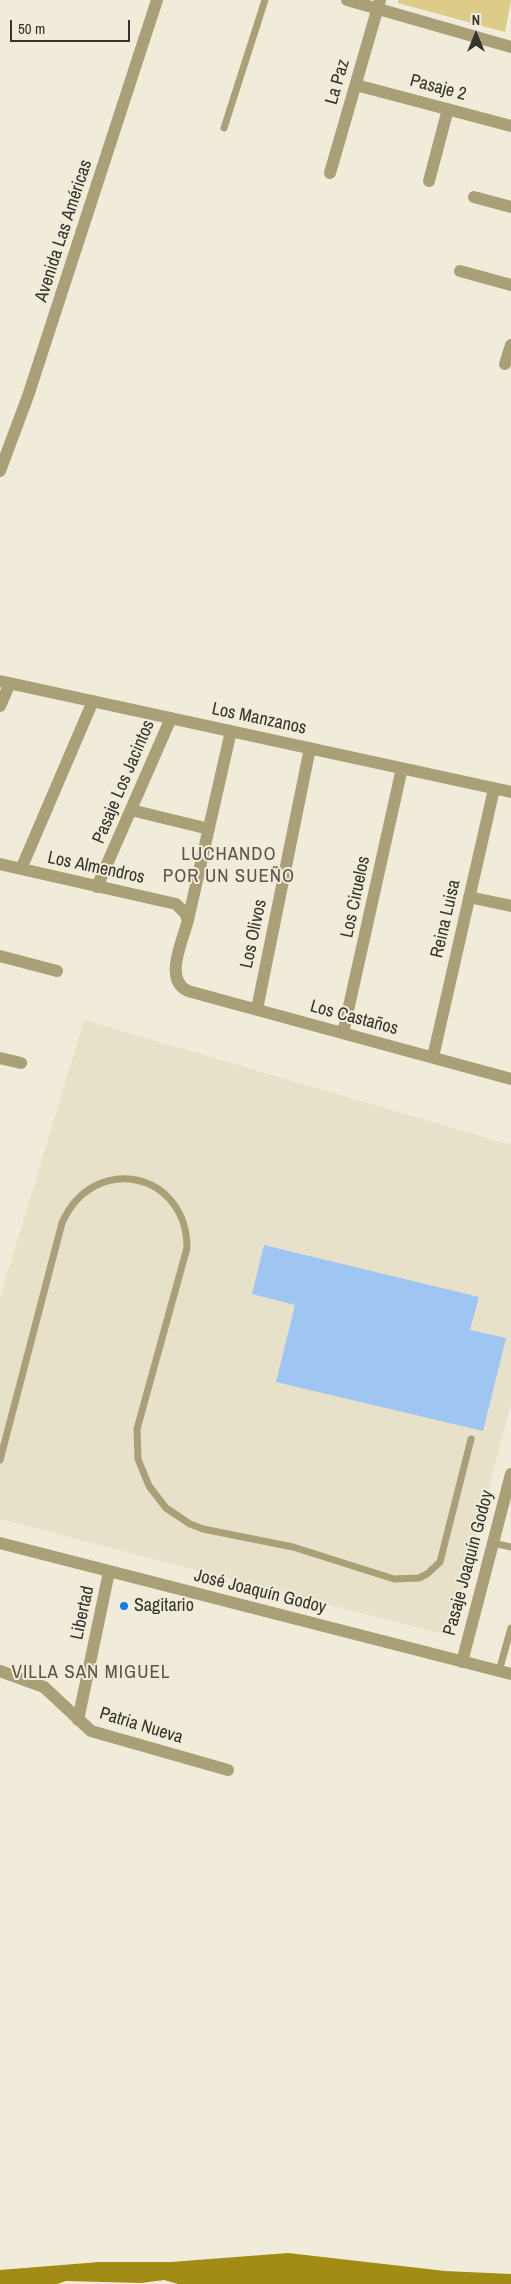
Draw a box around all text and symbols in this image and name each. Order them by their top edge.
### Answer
scale bar [12,10,132,42]
north arrow [451,10,501,60]
text: N [472,11,480,29]
text: 50 m [18,18,45,39]
street label: La Paz [321,57,355,107]
street label: Pasaje 2 [407,70,469,106]
street label: Avenida Las Américas [31,157,97,305]
street label: Los Manzanos [210,698,308,740]
street label: Pasaje Los Jacintos [88,717,160,847]
district label: LUCHANDO POR UN SUEÑO [161,844,297,888]
street label: Los Almendros [46,847,146,889]
street label: Los Ciruelos [337,854,375,940]
street label: Reina Luisa [427,878,465,960]
street label: Los Olivos [236,898,272,970]
street label: Los Castaños [308,996,400,1040]
street label: Pasaje Joaquín Godoy [439,1488,499,1638]
street label: José Joaquín Godoy [192,1565,328,1619]
street label: Libertad [67,1584,99,1642]
place label: Sagitario [134,1595,194,1617]
marker: Sagitario [118,1600,130,1612]
district label: VILLA SAN MIGUEL [10,1662,172,1684]
street label: Patria Nueva [97,1703,185,1749]

